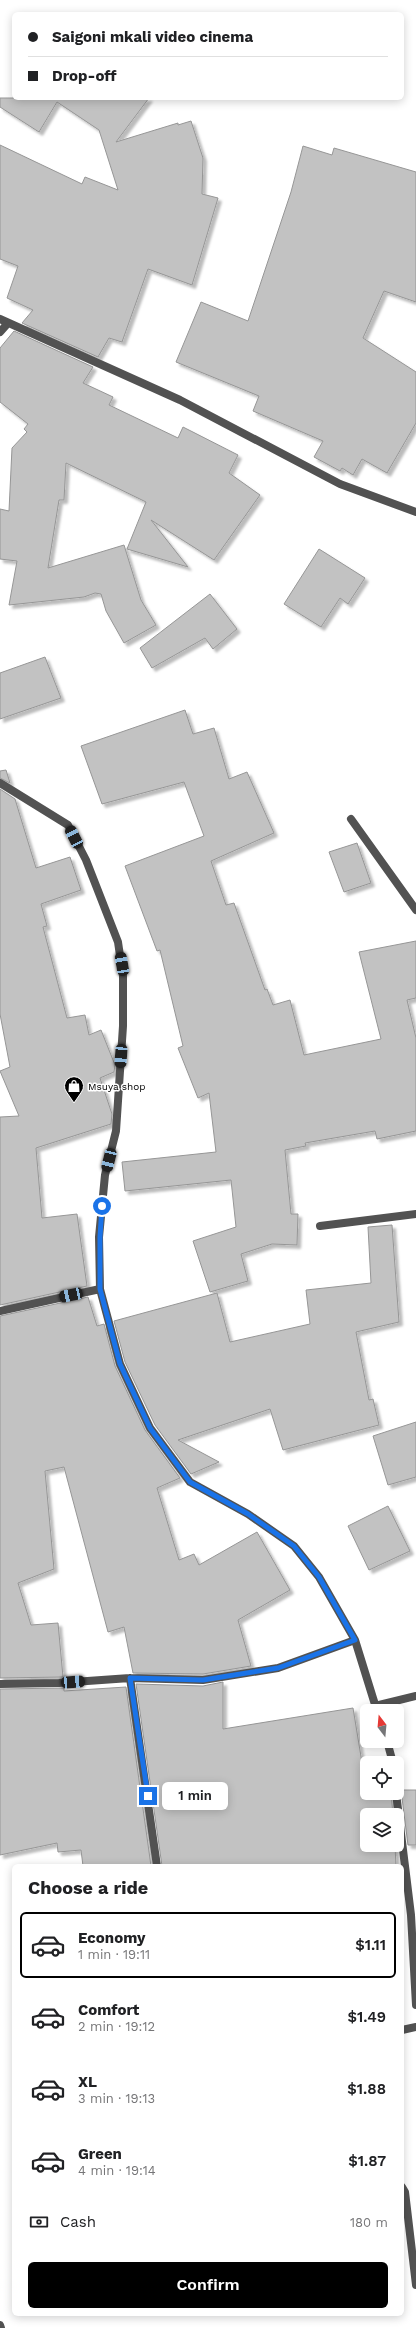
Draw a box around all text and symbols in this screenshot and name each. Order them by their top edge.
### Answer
text: Saigoni mkali video cinema [52,28,253,46]
text: Drop-off [52,67,117,85]
car [63,824,85,850]
car [114,951,130,977]
car [114,1044,128,1068]
shop icon: Msuya shop [63,1075,85,1103]
place label: Msuya shop [88,1081,146,1092]
car [100,1147,118,1173]
route start [93,1197,111,1215]
car [58,1287,84,1303]
car [61,1675,85,1689]
north arrow [360,1704,404,1748]
map controls [360,1704,404,1852]
button: locate [360,1756,404,1800]
callout: 1 min [162,1782,228,1810]
route end [139,1787,157,1805]
text: 1 min [178,1788,212,1803]
button: layers [360,1808,404,1852]
text: Choose a ride [28,1877,148,1898]
icon: car [30,1927,66,1963]
text: Economy [78,1929,145,1947]
text: $1.11 [355,1936,386,1954]
text: 1 min · 19:11 [78,1947,150,1962]
icon: car [30,1999,66,2035]
text: Comfort [78,2001,139,2019]
text: $1.49 [347,2008,386,2026]
text: 2 min · 19:12 [78,2019,155,2034]
icon: car [30,2071,66,2107]
text: XL [78,2073,97,2091]
text: $1.88 [347,2080,386,2098]
text: 3 min · 19:13 [78,2091,155,2106]
icon: car [30,2143,66,2179]
text: Green [78,2145,122,2163]
text: $1.87 [348,2152,386,2170]
text: 4 min · 19:14 [78,2163,156,2178]
icon: cash [28,2211,50,2233]
text: Cash [60,2213,96,2231]
text: 180 m [350,2215,388,2230]
button: Confirm [28,2262,388,2308]

